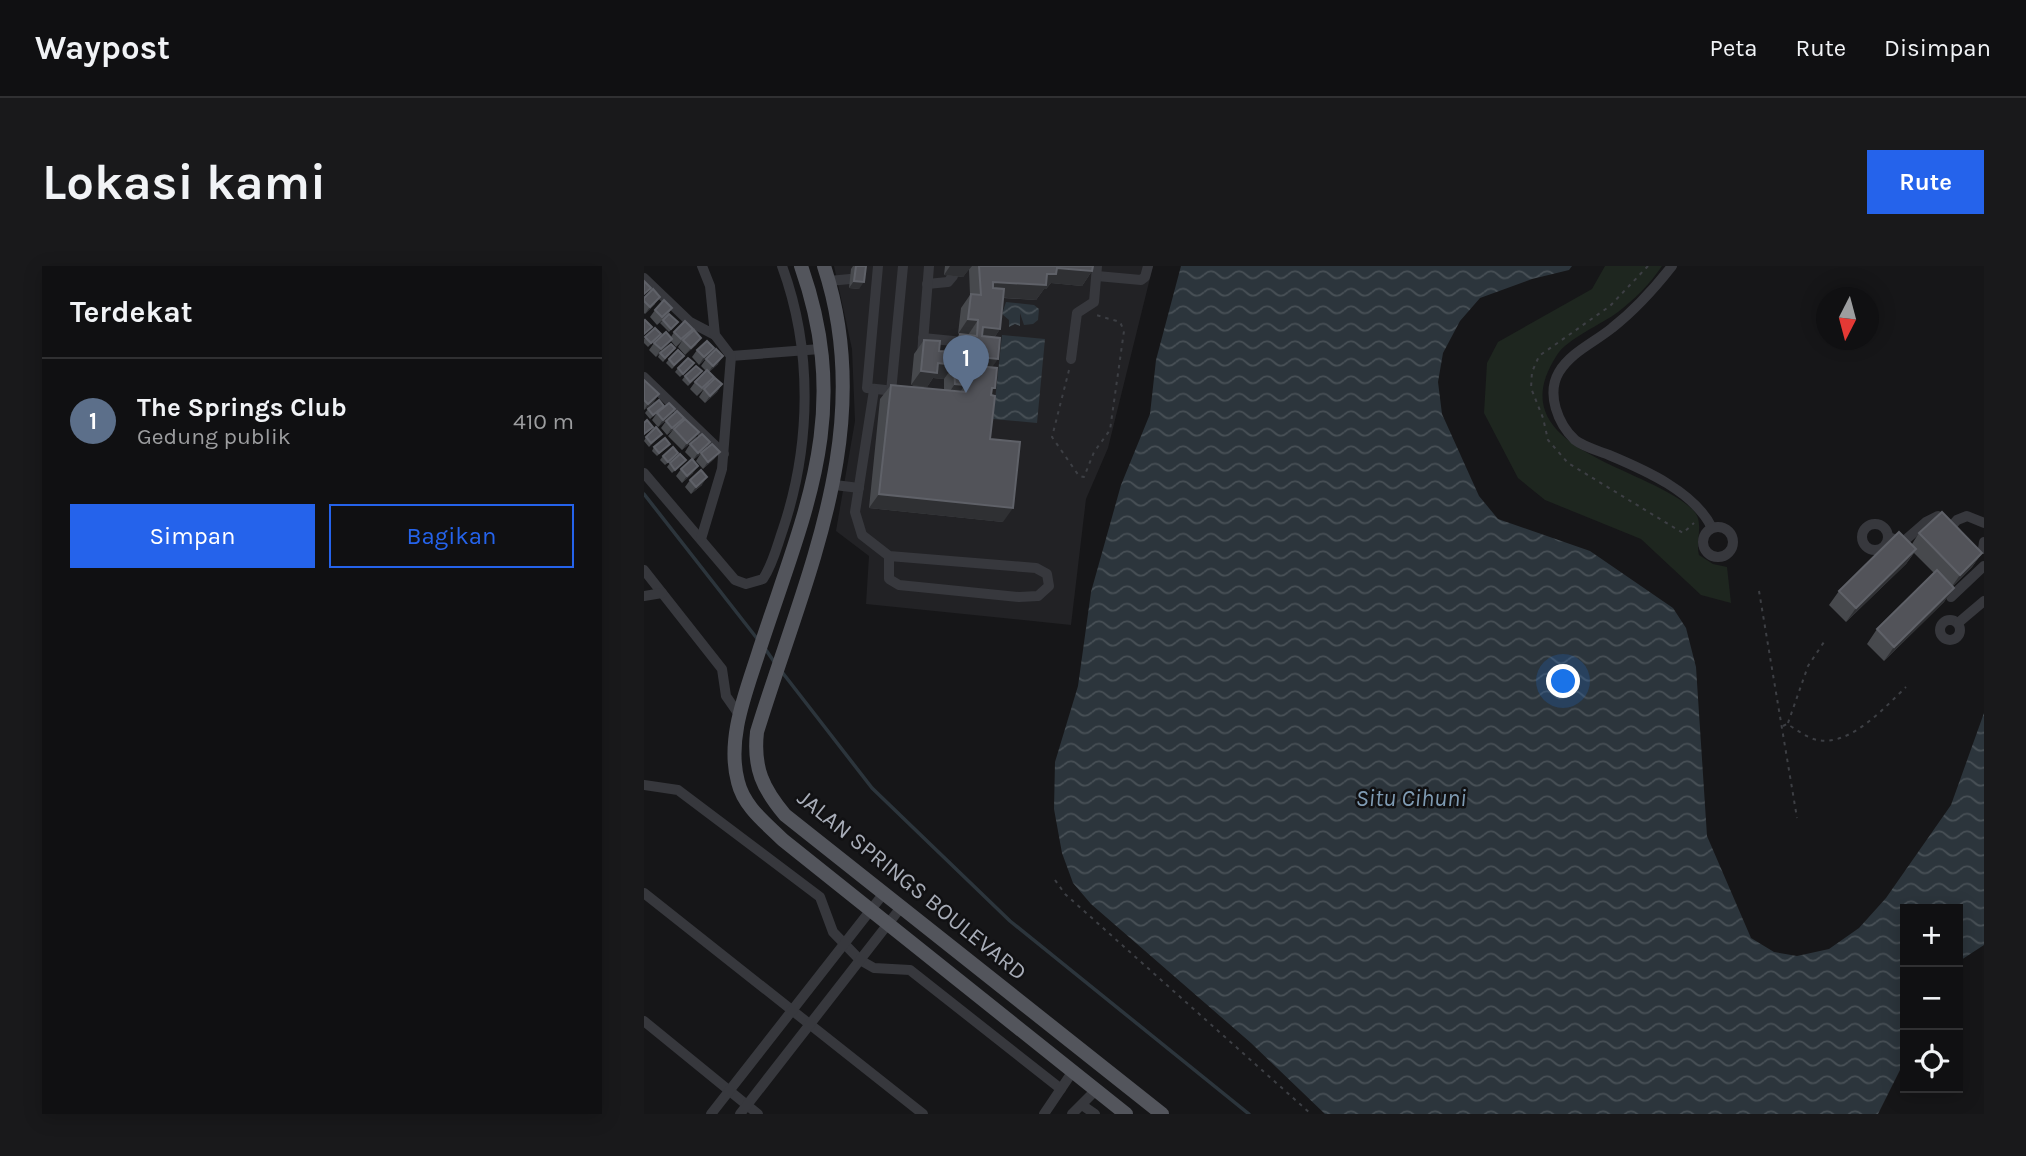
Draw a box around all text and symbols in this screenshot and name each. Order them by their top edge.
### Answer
text: Waypost [35,29,170,67]
text: Peta [1710,34,1757,62]
text: Rute [1795,34,1846,62]
text: Disimpan [1884,34,1991,62]
button: Rute [1867,150,1984,214]
text: Lokasi kami [42,154,326,211]
north arrow [1816,287,1879,350]
text: Terdekat [70,294,193,330]
pin: 1 [943,335,989,393]
text: The Springs Club [137,392,347,423]
text: 1 [89,408,97,435]
text: 410 m [513,408,574,435]
text: Gedung publik [137,423,291,450]
button: Simpan [70,504,315,568]
button: Bagikan [329,504,574,568]
your location [1546,664,1580,698]
street label: JALAN SPRINGS BOULEVARD [792,784,1032,986]
water label: Situ Cihuni [1355,784,1467,812]
map controls [1900,904,1963,1093]
button: + [1900,904,1963,967]
button: − [1900,967,1963,1030]
button: locate [1900,1030,1963,1093]

